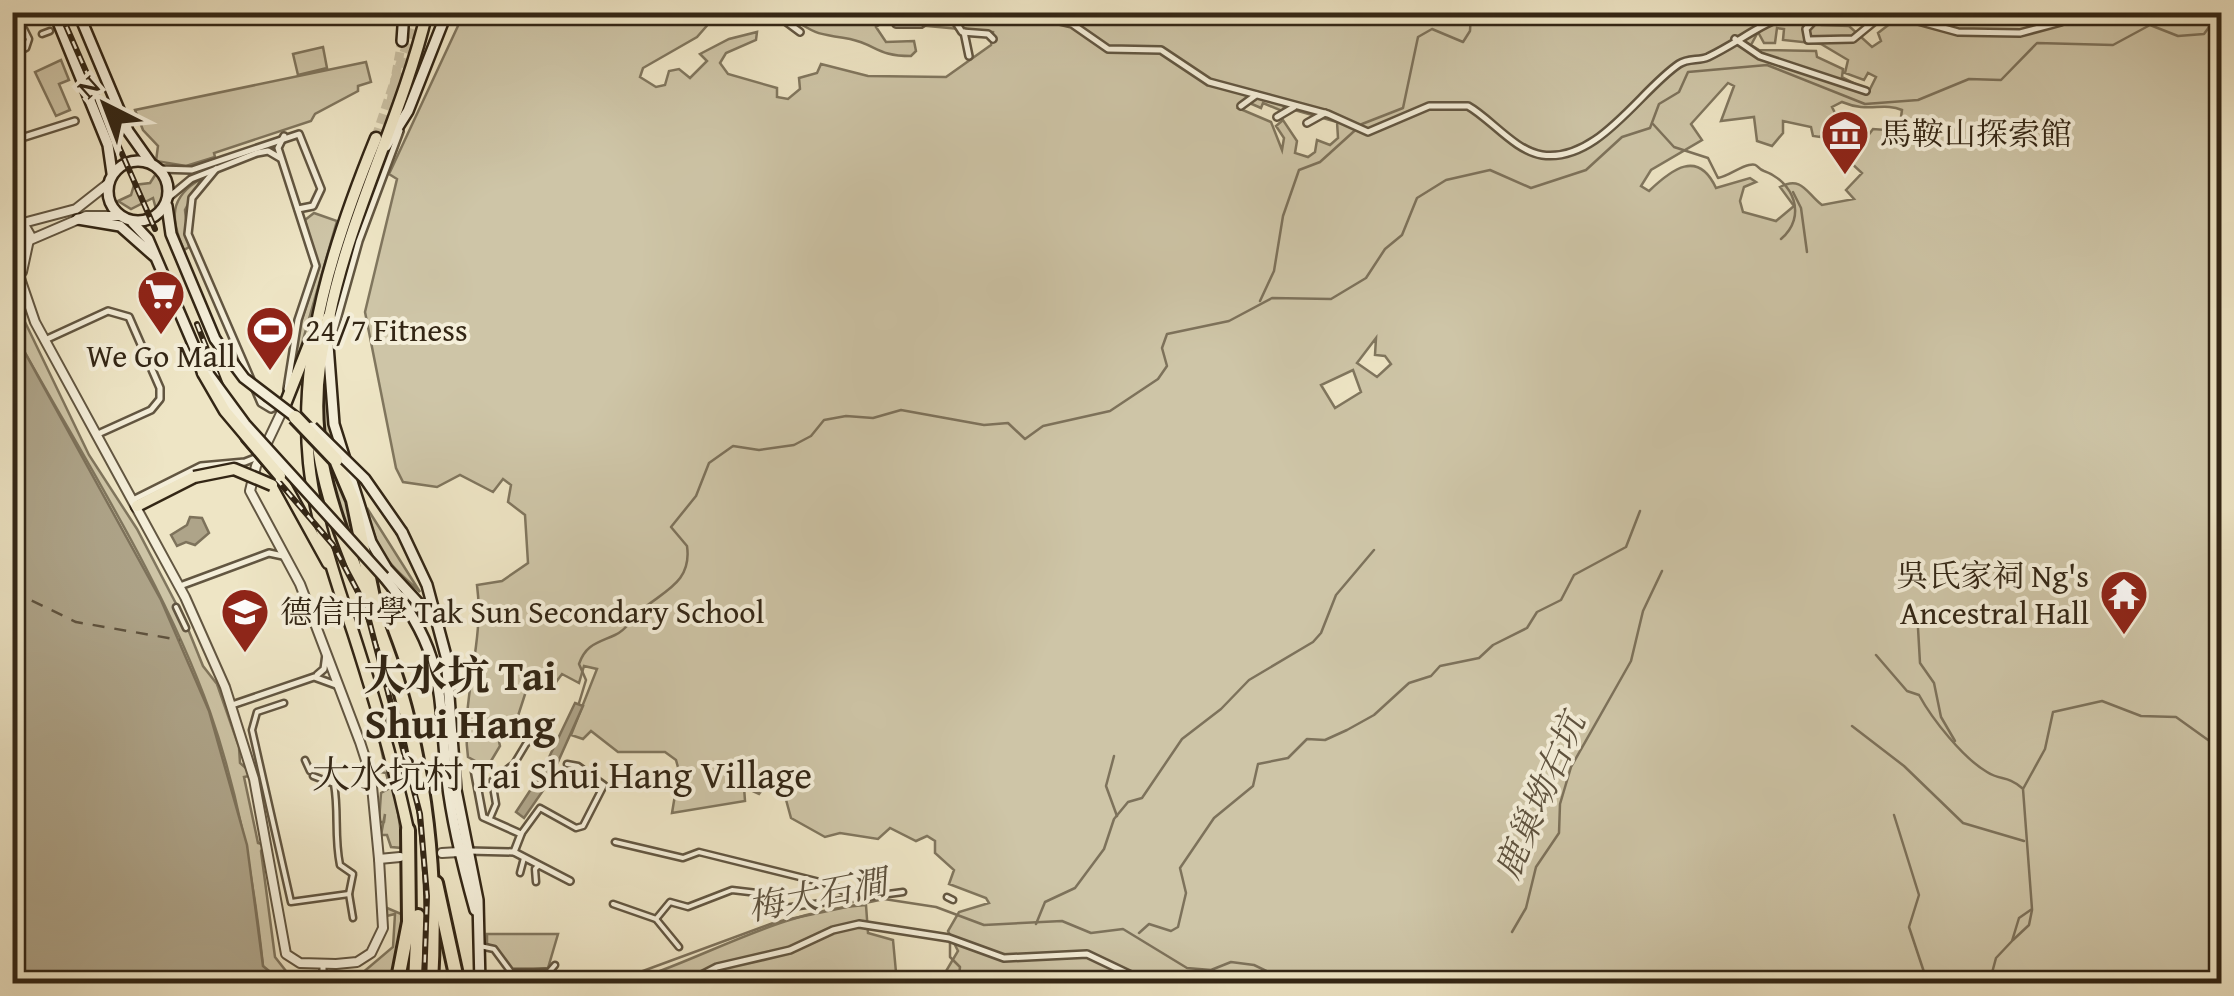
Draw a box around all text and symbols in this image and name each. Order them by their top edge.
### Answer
north arrow [55,55,155,155]
text: N [67,64,109,108]
museum icon: 馬鞍山探索館 [1819,108,1871,176]
place label: 馬鞍山探索館 [1880,110,2072,157]
supermarket icon: We Go Mall [135,268,187,336]
sports icon: 24/7 Fitness [244,304,296,372]
place label: 24/7 Fitness [305,306,468,353]
place label: We Go Mall [86,332,236,379]
place label: 吳氏家祠 Ng's Ancestral Hall [1896,552,2089,636]
temple icon: 吳氏家祠 Ng's Ancestral Hall [2098,568,2150,636]
school or university icon: 德信中學 Tak Sun Secondary School [219,586,271,654]
place label: 德信中學 Tak Sun Secondary School [280,588,765,635]
district label: 大水坑 Tai Shui Hang [364,644,556,753]
water label: 鹿巢坳右坑 [1482,701,1599,886]
district label: 大水坑村 Tai Shui Hang Village [312,746,812,802]
water label: 梅大石澗 [743,855,896,933]

